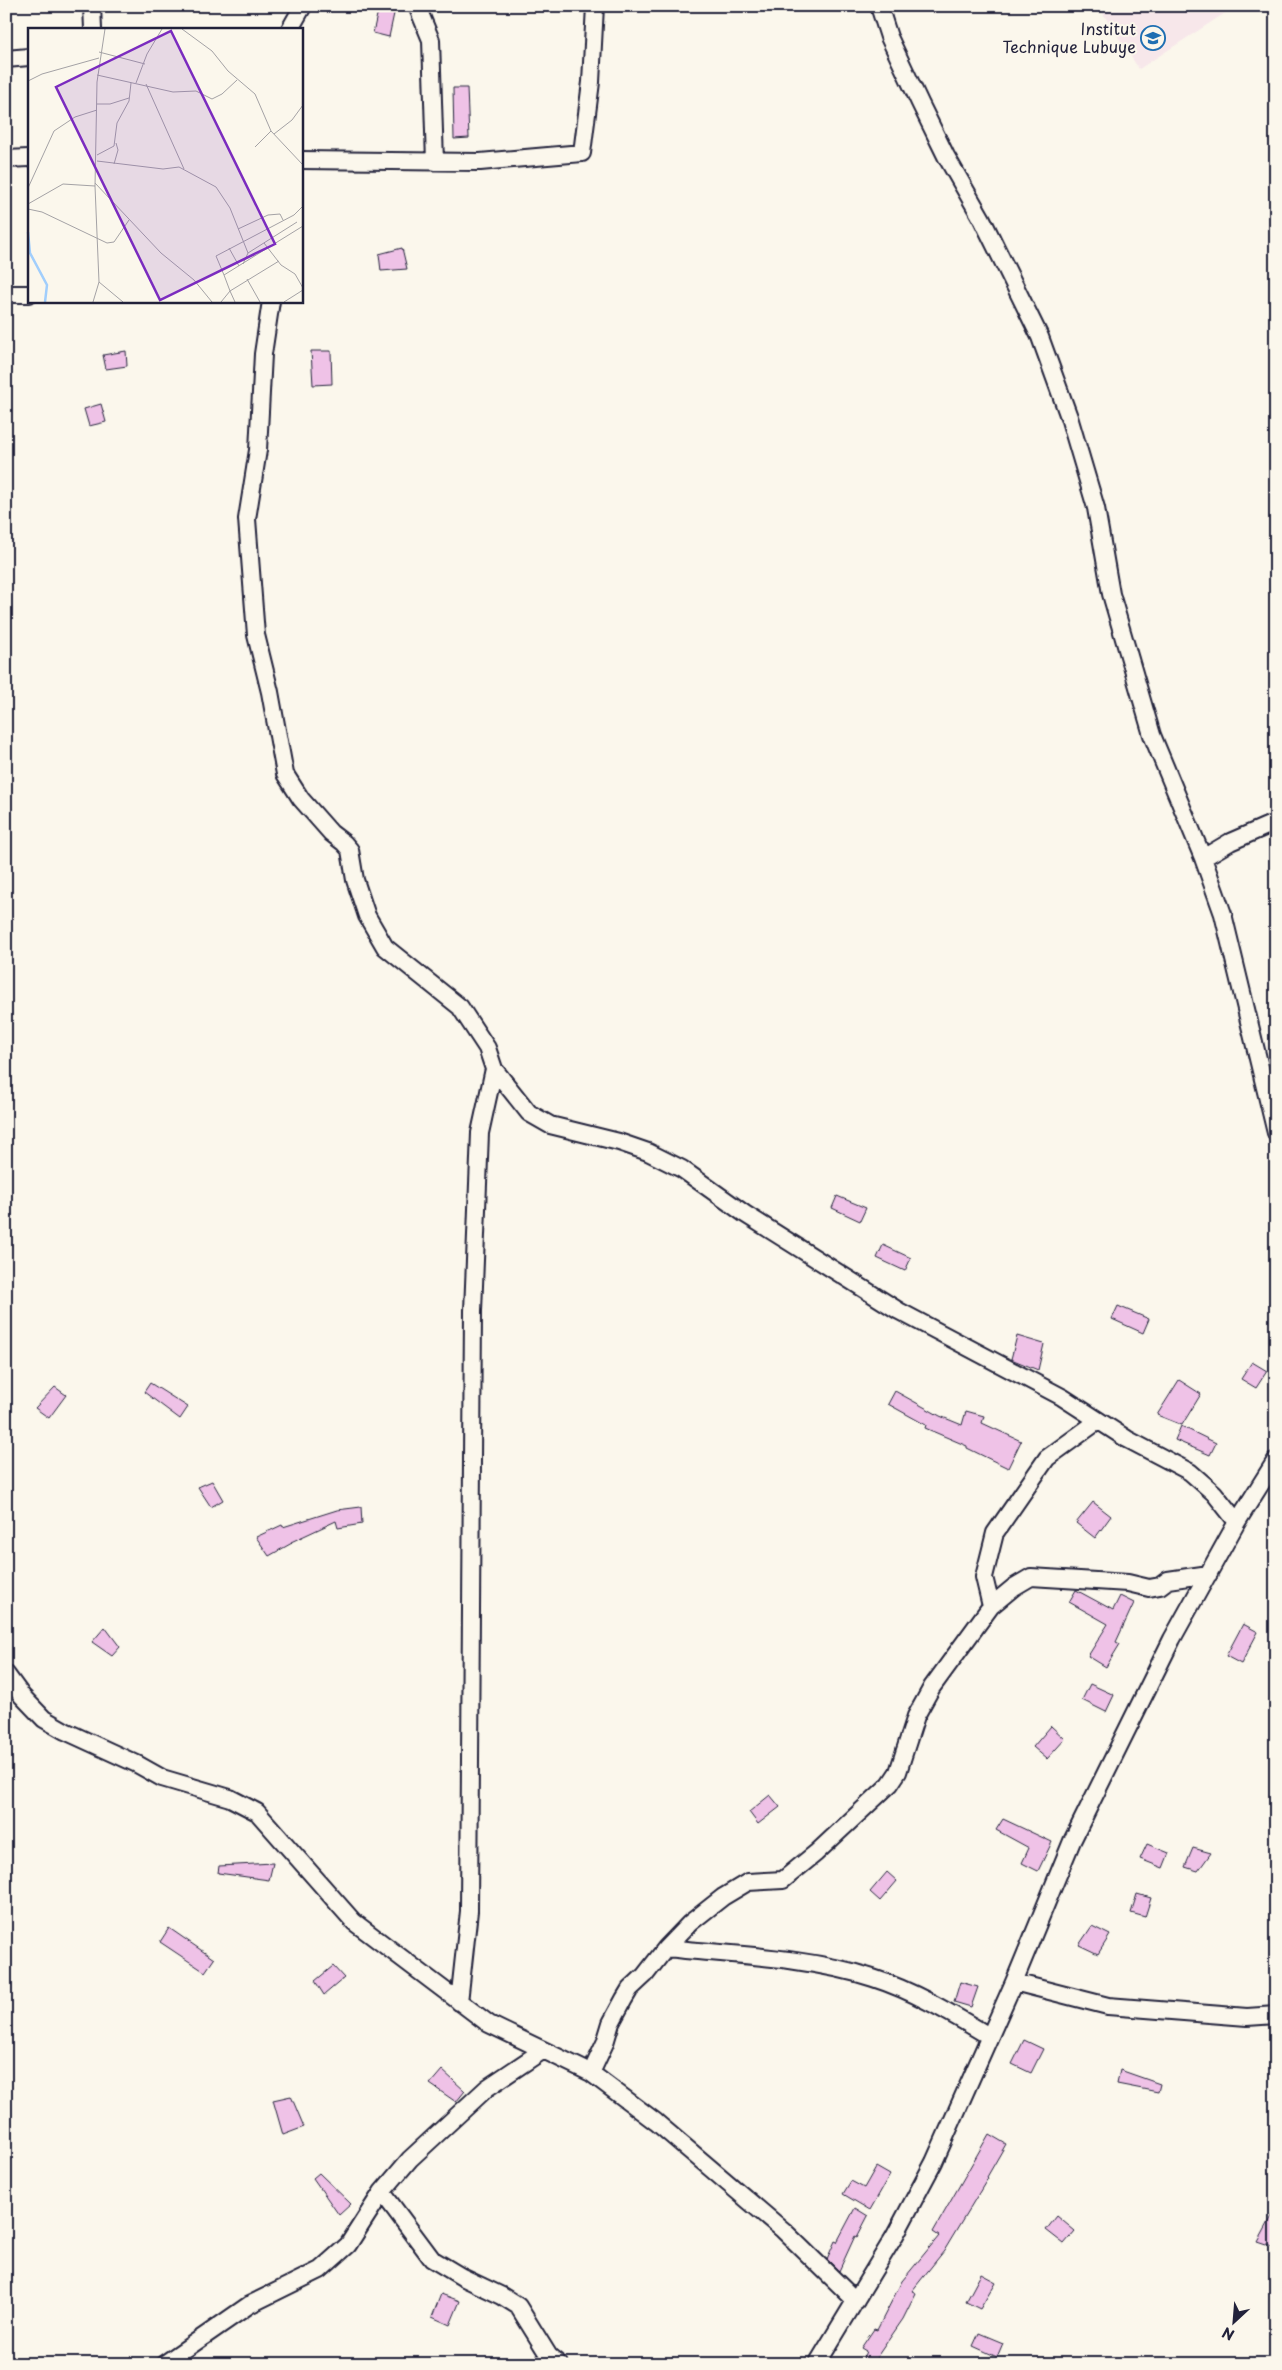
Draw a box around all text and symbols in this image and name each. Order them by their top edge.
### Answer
place label: Institut Technique Lubuye [1002,16,1136,58]
school or university icon: Institut Technique Lubuye [1140,25,1166,51]
inset map [28,28,302,302]
north arrow [1210,2298,1260,2348]
text: N [1218,2322,1238,2346]

